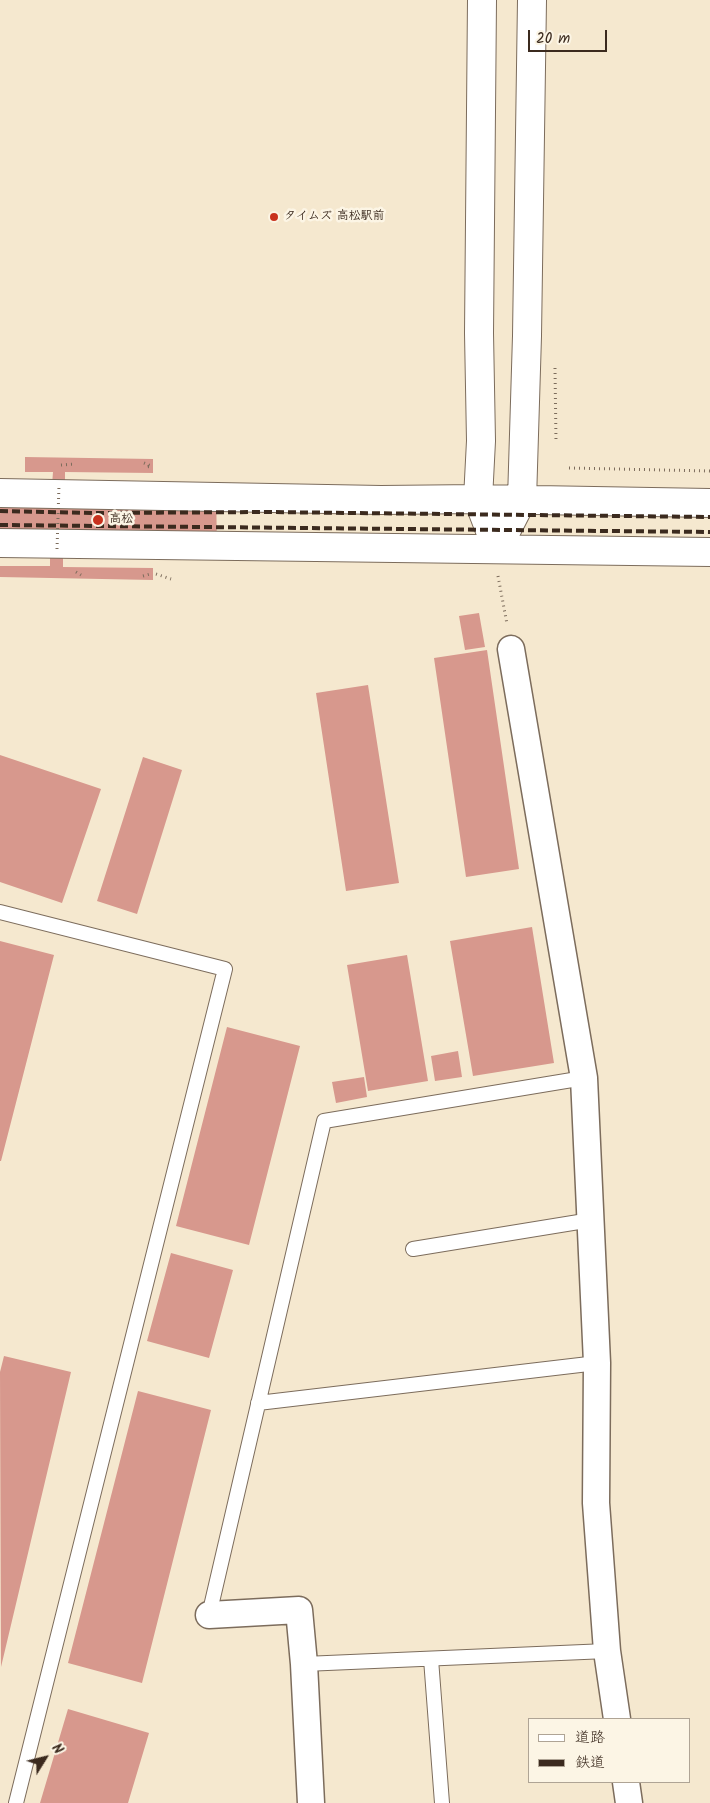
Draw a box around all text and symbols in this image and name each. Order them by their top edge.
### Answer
scale bar [530,20,609,52]
text: 20 m [536,27,570,51]
place label: タイムズ 高松駅前 [284,210,385,224]
marker: タイムズ 高松駅前 [268,211,280,223]
marker: 高松 [91,513,105,527]
place label: 高松 [109,513,133,527]
legend [528,1718,690,1783]
text: 道路 [575,1726,605,1750]
north arrow [20,1733,70,1783]
text: N [46,1739,69,1759]
text: 鉄道 [575,1751,605,1775]

